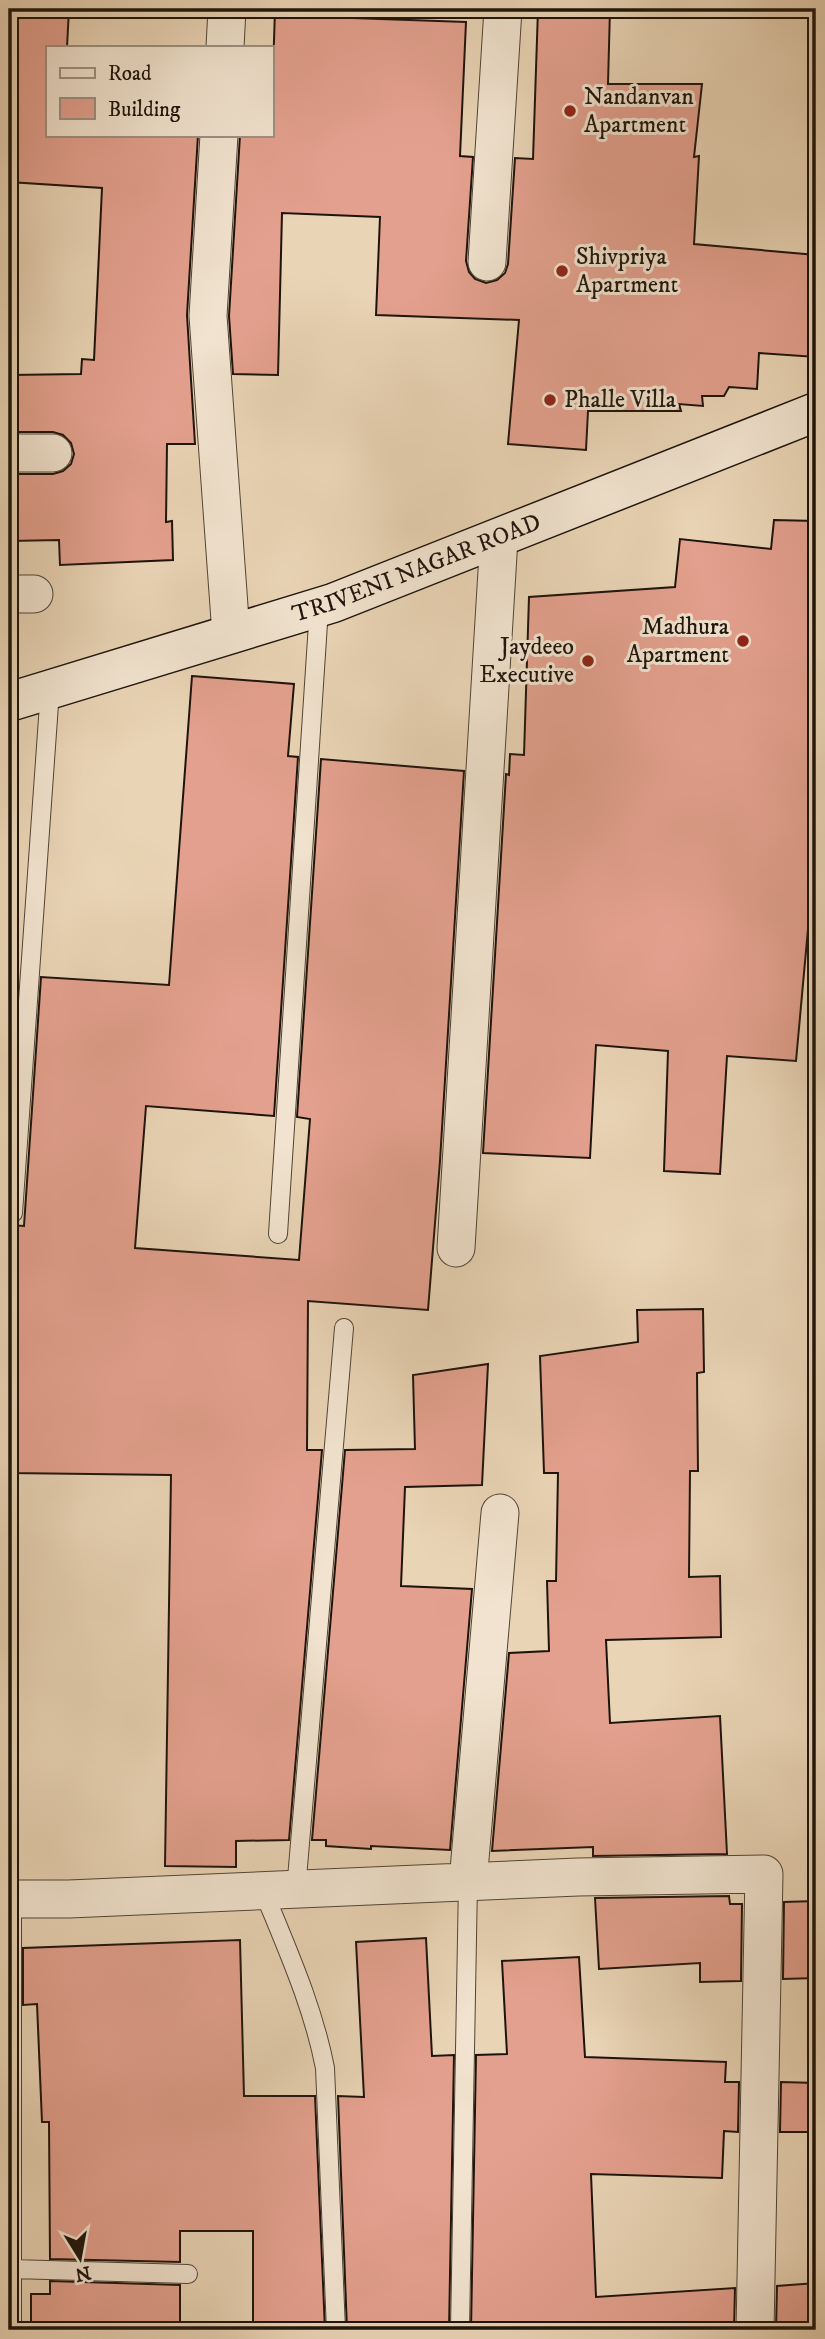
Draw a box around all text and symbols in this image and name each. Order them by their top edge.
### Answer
legend [46,46,273,136]
text: Road [108,61,152,87]
place label: Nandanvan Apartment [584,82,694,140]
text: Building [108,97,181,123]
marker: Nandanvan Apartment [562,103,578,119]
place label: Shivpriya Apartment [576,242,678,300]
marker: Shivpriya Apartment [554,263,570,279]
place label: Phalle Villa [564,385,677,415]
marker: Phalle Villa [542,392,558,408]
street label: TRIVENI NAGAR ROAD [289,507,545,630]
place label: Madhura Apartment [627,612,730,670]
place label: Jaydeeo Executive [479,632,574,690]
marker: Madhura Apartment [735,633,751,649]
marker: Jaydeeo Executive [580,653,596,669]
north arrow [46,2224,116,2294]
text: N [73,2260,93,2286]

